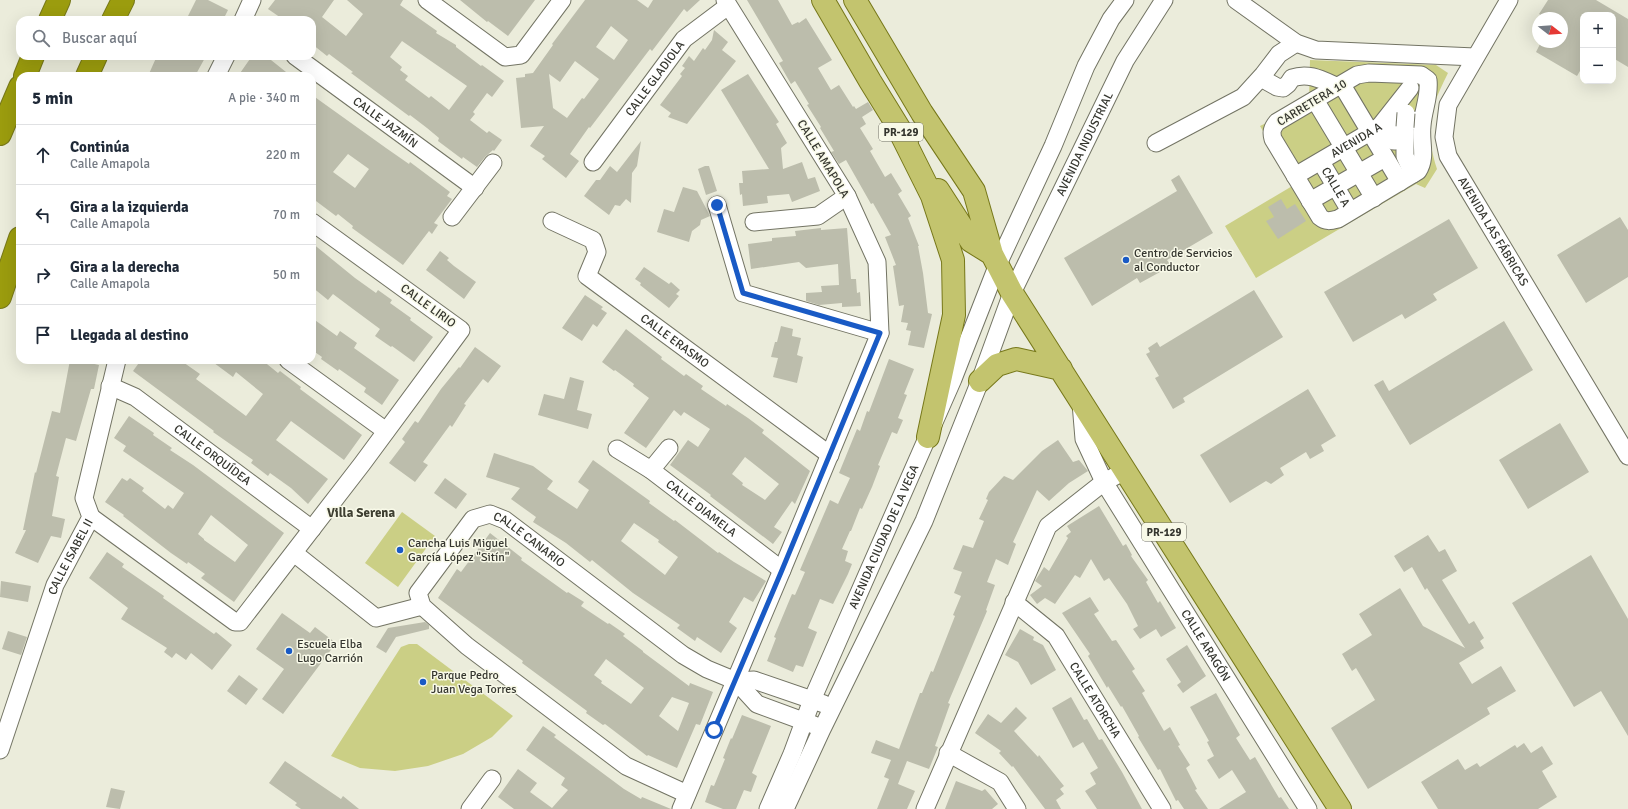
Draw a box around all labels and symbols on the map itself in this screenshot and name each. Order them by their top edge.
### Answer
north arrow [1532,12,1568,48]
street label: CALLE GLADIOLA [622,37,688,119]
street label: CARRETERA 10 [1274,76,1350,130]
street label: AVENIDA INDUSTRIAL [1053,90,1116,198]
street label: CALLE JAZMÍN [350,93,421,151]
street label: CALLE AMAPOLA [794,117,853,202]
street label: AVENIDA A [1328,119,1385,161]
road number: PR-129 [879,123,923,141]
street label: CALLE A [1318,164,1354,210]
street label: AVENIDA LAS FÁBRICAS [1455,174,1532,289]
route end [708,196,726,214]
place label: Centro de Servicios al Conductor [1134,246,1233,275]
marker: Centro de Servicios al Conductor [1121,255,1131,265]
street label: CALLE LIRIO [397,281,459,331]
street label: CALLE ERASMO [637,310,712,371]
street label: CALLE ORQUÍDEA [171,421,255,489]
street label: AVENIDA CIUDAD DE LA VEGA [846,462,922,611]
street label: CALLE DIAMELA [663,477,740,540]
district label: Villa Serena [327,505,395,521]
street label: CALLE CANARIO [491,509,568,570]
street label: CALLE ISABEL II [45,516,96,597]
road number: PR-129 [1142,523,1186,541]
place label: Cancha Luis Miguel García López "Sitín" [408,536,510,565]
marker: Cancha Luis Miguel García López "Sitín" [395,545,405,555]
street label: CALLE ARAGÓN [1178,607,1234,684]
place label: Escuela Elba Lugo Carrión [297,637,363,666]
marker: Escuela Elba Lugo Carrión [284,646,294,656]
street label: CALLE ATORCHA [1066,659,1124,741]
place label: Parque Pedro Juan Vega Torres [431,668,517,697]
marker: Parque Pedro Juan Vega Torres [418,677,428,687]
route start [705,721,723,739]

